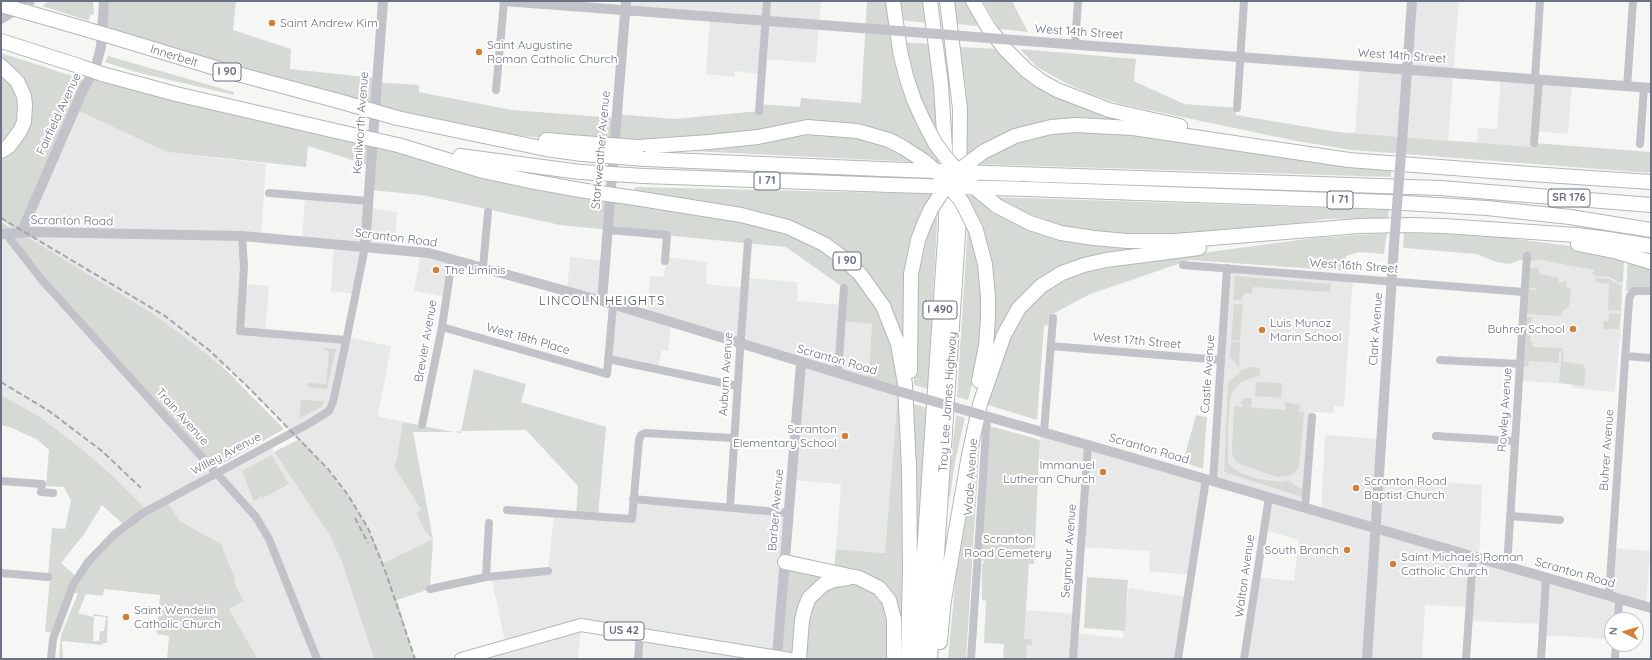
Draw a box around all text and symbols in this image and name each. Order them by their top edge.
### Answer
place label: Saint Andrew Kim [280,16,378,30]
marker: Saint Andrew Kim [267,18,277,28]
street label: West 14th Street [1034,22,1124,42]
place label: Saint Augustine Roman Catholic Church [487,38,618,66]
street label: Innerbelt [148,42,200,70]
street label: West 14th Street [1357,46,1447,66]
marker: Saint Augustine Roman Catholic Church [474,47,484,57]
road number: I 90 [213,63,241,81]
street label: Fairfield Avenue [34,71,84,157]
street label: Kenilworth Avenue [350,71,372,175]
street label: Starkweather Avenue [589,90,613,210]
road number: I 71 [754,172,780,190]
road number: SR 176 [1548,189,1590,207]
road number: I 71 [1327,191,1353,209]
street label: Scranton Road [30,213,114,229]
street label: Scranton Road [354,226,438,250]
road number: I 90 [833,252,861,270]
street label: West 16th Street [1309,256,1399,276]
place label: The Liminis [444,263,506,277]
marker: The Liminis [431,265,441,275]
street label: Clark Avenue [1366,292,1386,366]
district label: LINCOLN HEIGHTS [539,293,665,309]
street label: Brevier Avenue [412,299,440,383]
road number: I 490 [923,301,957,319]
place label: Luis Munoz Marin School [1270,316,1342,344]
street label: West 18th Place [484,320,572,358]
place label: Buhrer School [1487,322,1565,336]
marker: Buhrer School [1568,324,1578,334]
marker: Luis Munoz Marin School [1257,325,1267,335]
street label: West 17th Street [1092,330,1182,352]
street label: Auburn Avenue [716,331,736,417]
street label: Troy Lee James Highway [936,331,960,473]
street label: Castle Avenue [1198,334,1218,414]
street label: Scranton Road [795,342,879,378]
street label: Rowley Avenue [1495,367,1515,453]
street label: Train Avenue [153,385,211,449]
street label: Buhrer Avenue [1597,409,1617,491]
place label: Scranton Elementary School [733,422,837,450]
street label: Willey Avenue [188,429,264,479]
marker: Scranton Elementary School [840,431,850,441]
street label: Scranton Road [1107,431,1191,467]
street label: Wade Avenue [961,438,981,516]
place label: Immanuel Lutheran Church [1003,458,1095,486]
marker: Immanuel Lutheran Church [1098,467,1108,477]
street label: Barber Avenue [765,468,787,552]
place label: Scranton Road Baptist Church [1364,474,1447,502]
marker: Scranton Road Baptist Church [1351,483,1361,493]
street label: Seymour Avenue [1059,503,1079,599]
park label: Scranton Road Cemetery [964,532,1052,560]
street label: Walton Avenue [1232,533,1258,619]
place label: South Branch [1264,543,1339,557]
marker: South Branch [1342,545,1352,555]
place label: Saint Michaels Roman Catholic Church [1401,550,1523,578]
street label: Scranton Road [1533,555,1617,591]
marker: Saint Michaels Roman Catholic Church [1388,559,1398,569]
place label: Saint Wendelin Catholic Church [134,603,221,631]
marker: Saint Wendelin Catholic Church [121,612,131,622]
north arrow [1604,612,1644,652]
road number: US 42 [604,622,644,640]
text: N [1606,626,1620,636]

